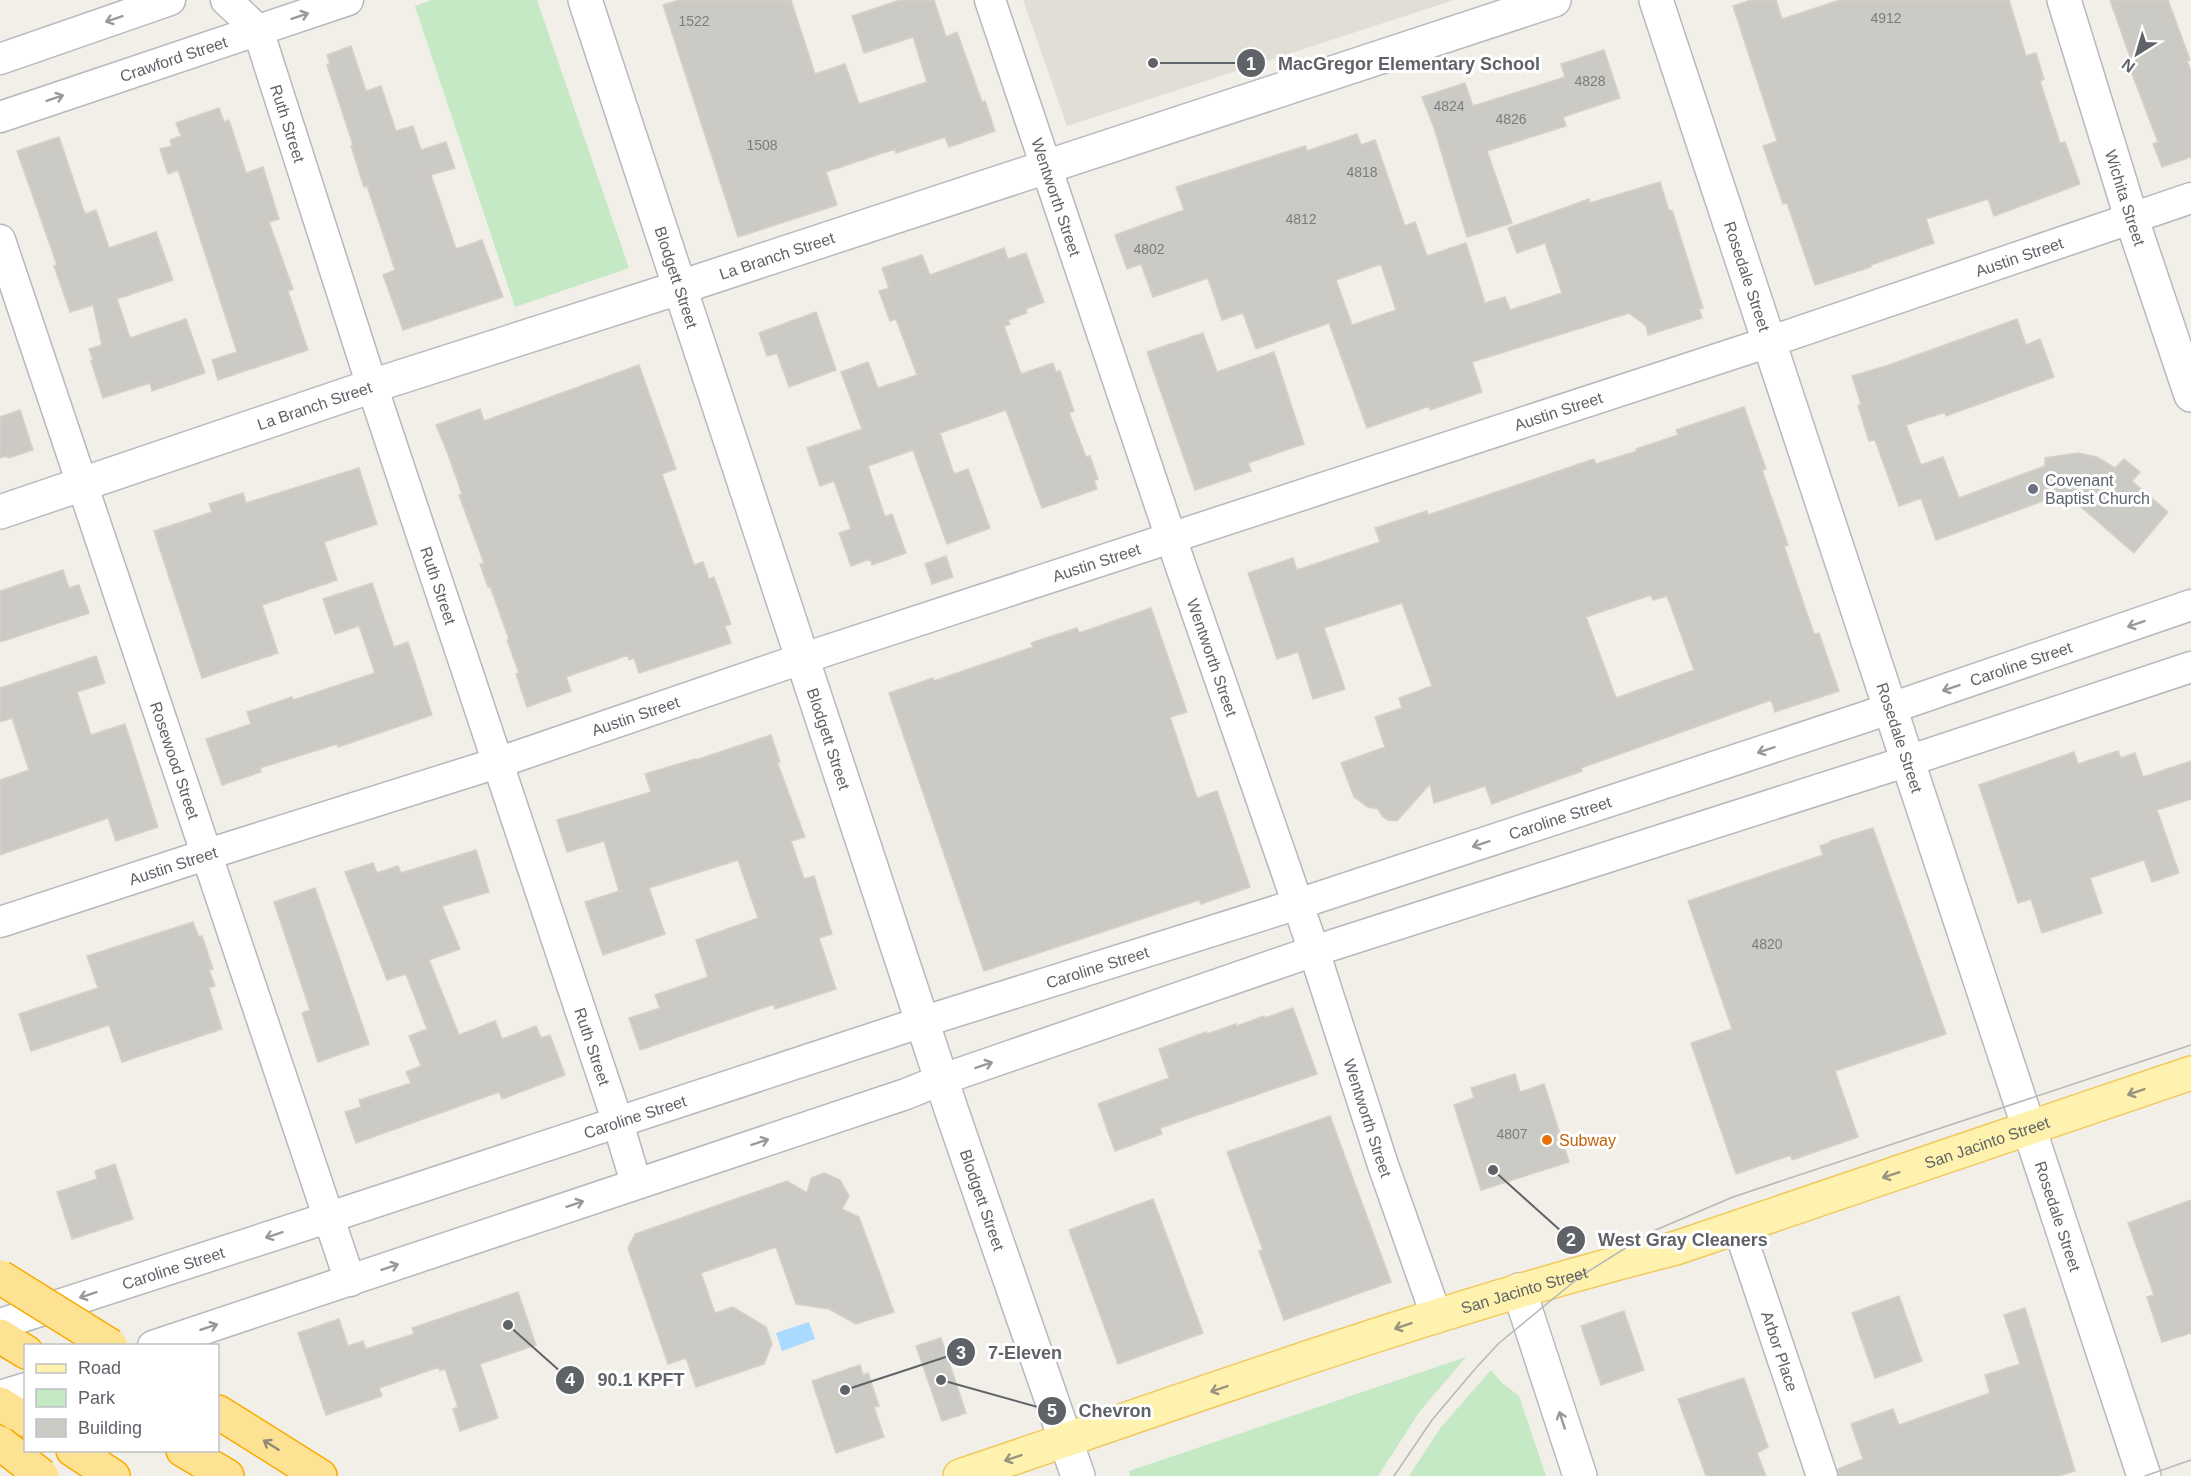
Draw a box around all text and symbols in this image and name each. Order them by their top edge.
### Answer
one-way arrow [290,10,309,21]
house number: 4912 [1870,10,1902,26]
house number: 1522 [678,13,710,29]
one-way arrow [105,14,124,25]
north arrow [2107,24,2167,84]
street label: Crawford Street [118,33,230,85]
callout: MacGregor Elementary School [1236,45,1552,81]
text: 1 [1246,54,1256,74]
text: MacGregor Elementary School [1278,54,1540,74]
text: N [2119,55,2138,76]
house number: 4828 [1574,73,1606,89]
street label: Ruth Street [267,82,309,165]
one-way arrow [46,92,65,103]
house number: 4824 [1433,98,1465,114]
house number: 4826 [1495,111,1527,127]
street label: Wentworth Street [1029,136,1084,259]
house number: 1508 [746,137,778,153]
street label: Wichita Street [2102,148,2149,248]
house number: 4818 [1346,164,1378,180]
house number: 4812 [1285,211,1317,227]
street label: Rosedale Street [1721,219,1774,334]
street label: Blodgett Street [652,224,701,331]
street label: La Branch Street [717,229,837,282]
street label: Austin Street [1973,234,2066,279]
house number: 4802 [1133,241,1165,257]
street label: La Branch Street [255,378,375,433]
street label: Austin Street [1512,388,1605,433]
place label: Covenant Baptist Church [2045,472,2150,507]
marker: Covenant Baptist Church [2026,482,2040,496]
street label: Austin Street [1050,540,1143,585]
street label: Ruth Street [418,544,460,627]
street label: Wentworth Street [1184,596,1241,719]
one-way arrow [2127,620,2146,631]
street label: Caroline Street [1967,638,2075,689]
street label: Rosedale Street [1874,681,1926,795]
one-way arrow [1942,683,1961,694]
street label: Blodgett Street [804,686,854,792]
street label: Austin Street [589,693,682,739]
street label: Rosewood Street [147,699,203,822]
one-way arrow [1757,745,1776,756]
street label: Caroline Street [1506,793,1614,842]
one-way arrow [1473,839,1491,850]
street label: Austin Street [127,843,220,888]
house number: 4820 [1751,936,1783,952]
street label: Caroline Street [1044,943,1151,991]
street label: Ruth Street [572,1005,614,1088]
street label: Wentworth Street [1341,1057,1395,1180]
one-way arrow [974,1059,993,1070]
one-way arrow [2127,1087,2145,1098]
street label: Caroline Street [582,1092,689,1141]
street label: San Jacinto Street [1922,1113,2052,1171]
house number: 4807 [1496,1126,1528,1142]
place label: Subway [1559,1132,1616,1149]
marker: Subway [1540,1133,1554,1147]
one-way arrow [750,1136,769,1147]
street label: Blodgett Street [957,1147,1008,1253]
street label: Rosedale Street [2032,1159,2084,1274]
one-way arrow [1882,1170,1901,1181]
one-way arrow [565,1198,584,1209]
callout: West Gray Cleaners [1556,1222,1780,1258]
text: 2 [1566,1230,1576,1250]
text: West Gray Cleaners [1598,1230,1768,1250]
one-way arrow [265,1231,284,1242]
street label: Caroline Street [120,1243,227,1292]
one-way arrow [380,1261,399,1272]
street label: San Jacinto Street [1459,1263,1590,1317]
one-way arrow [79,1290,98,1301]
street label: Arbor Place [1759,1309,1801,1394]
one-way arrow [199,1321,218,1332]
one-way arrow [1394,1322,1413,1333]
callout: 7-Eleven [946,1334,1074,1370]
text: 3 [956,1343,966,1363]
text: 7-Eleven [988,1343,1062,1363]
legend [24,1344,219,1452]
text: Road [78,1358,121,1378]
callout: 90.1 KPFT [555,1362,696,1398]
text: 4 [565,1370,575,1390]
text: 90.1 KPFT [597,1370,685,1390]
one-way arrow [1210,1384,1229,1395]
text: Park [78,1388,116,1408]
callout: Chevron [1037,1393,1164,1429]
text: 5 [1047,1401,1057,1421]
text: Chevron [1078,1401,1152,1421]
one-way arrow [1556,1411,1567,1430]
text: Building [78,1418,142,1438]
one-way arrow [263,1439,280,1451]
one-way arrow [1004,1454,1023,1465]

